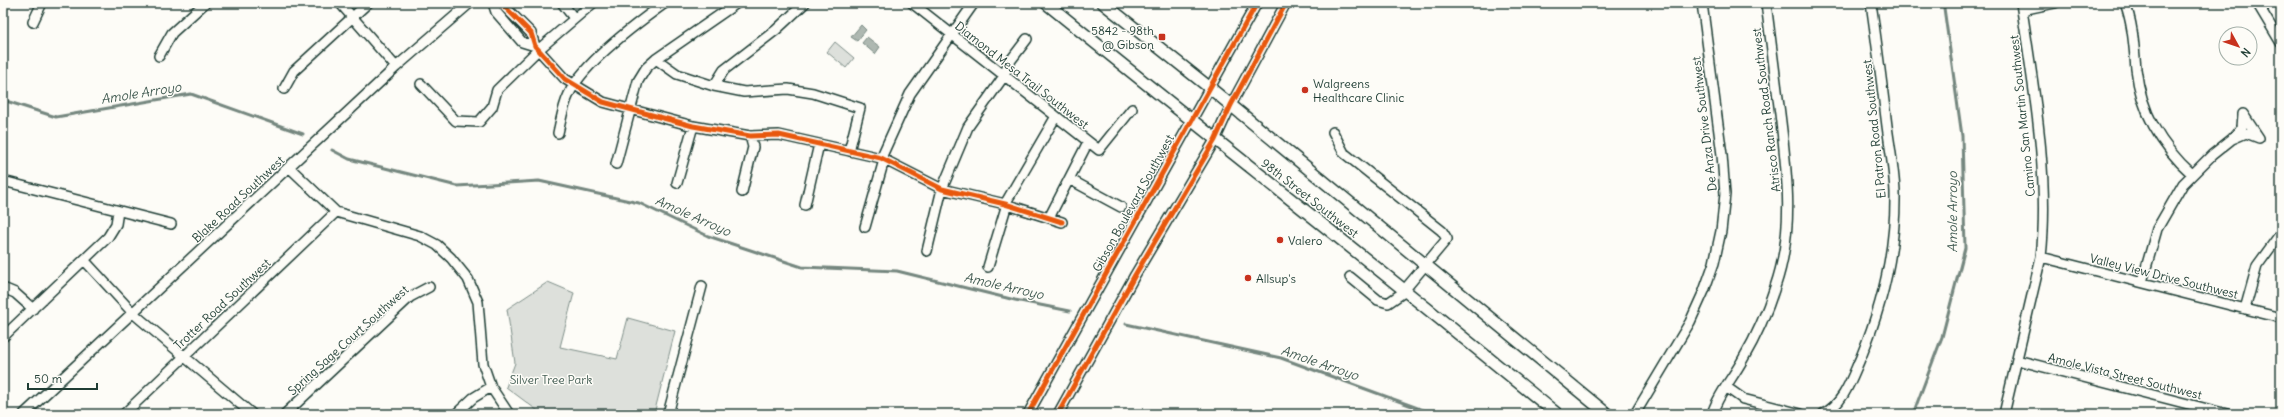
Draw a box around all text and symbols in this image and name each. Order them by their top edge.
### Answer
street label: Diamond Mesa Trail Southwest [952,18,1092,132]
place label: 5842 - 98th @ Gibson [1091,23,1154,52]
north arrow [2218,26,2258,66]
street label: Atrisco Ranch Road Southwest [1748,27,1784,193]
marker: 5842 - 98th @ Gibson [1157,32,1167,42]
street label: Camino San Martin Southwest [2006,34,2038,198]
text: N [2238,45,2253,60]
street label: De Anza Drive Southwest [1688,56,1720,192]
street label: El Patron Road Southwest [1859,59,1889,199]
place label: Walgreens Healthcare Clinic [1313,76,1404,105]
water label: Amole Arroyo [100,78,183,108]
marker: Walgreens Healthcare Clinic [1300,85,1310,95]
street label: Gibson Boulevard Southwest [1089,132,1177,274]
street label: Blake Road Southwest [189,152,287,246]
street label: 98th Street Southwest [1258,155,1362,241]
water label: Amole Arroyo [1944,171,1961,252]
water label: Amole Arroyo [653,192,734,240]
place label: Valero [1288,233,1323,248]
marker: Valero [1275,235,1285,245]
street label: Valley View Drive Southwest [2088,250,2240,302]
street label: Trotter Road Southwest [171,255,273,353]
water label: Amole Arroyo [963,269,1046,304]
place label: Allsup's [1256,271,1296,286]
marker: Allsup's [1243,273,1253,283]
street label: Spring Sage Court Southwest [285,282,411,398]
water label: Amole Arroyo [1279,342,1362,384]
street label: Amole Vista Street Southwest [2047,350,2203,402]
scale bar [28,365,97,391]
text: 50 m [34,371,63,386]
park label: Silver Tree Park [510,372,592,387]

